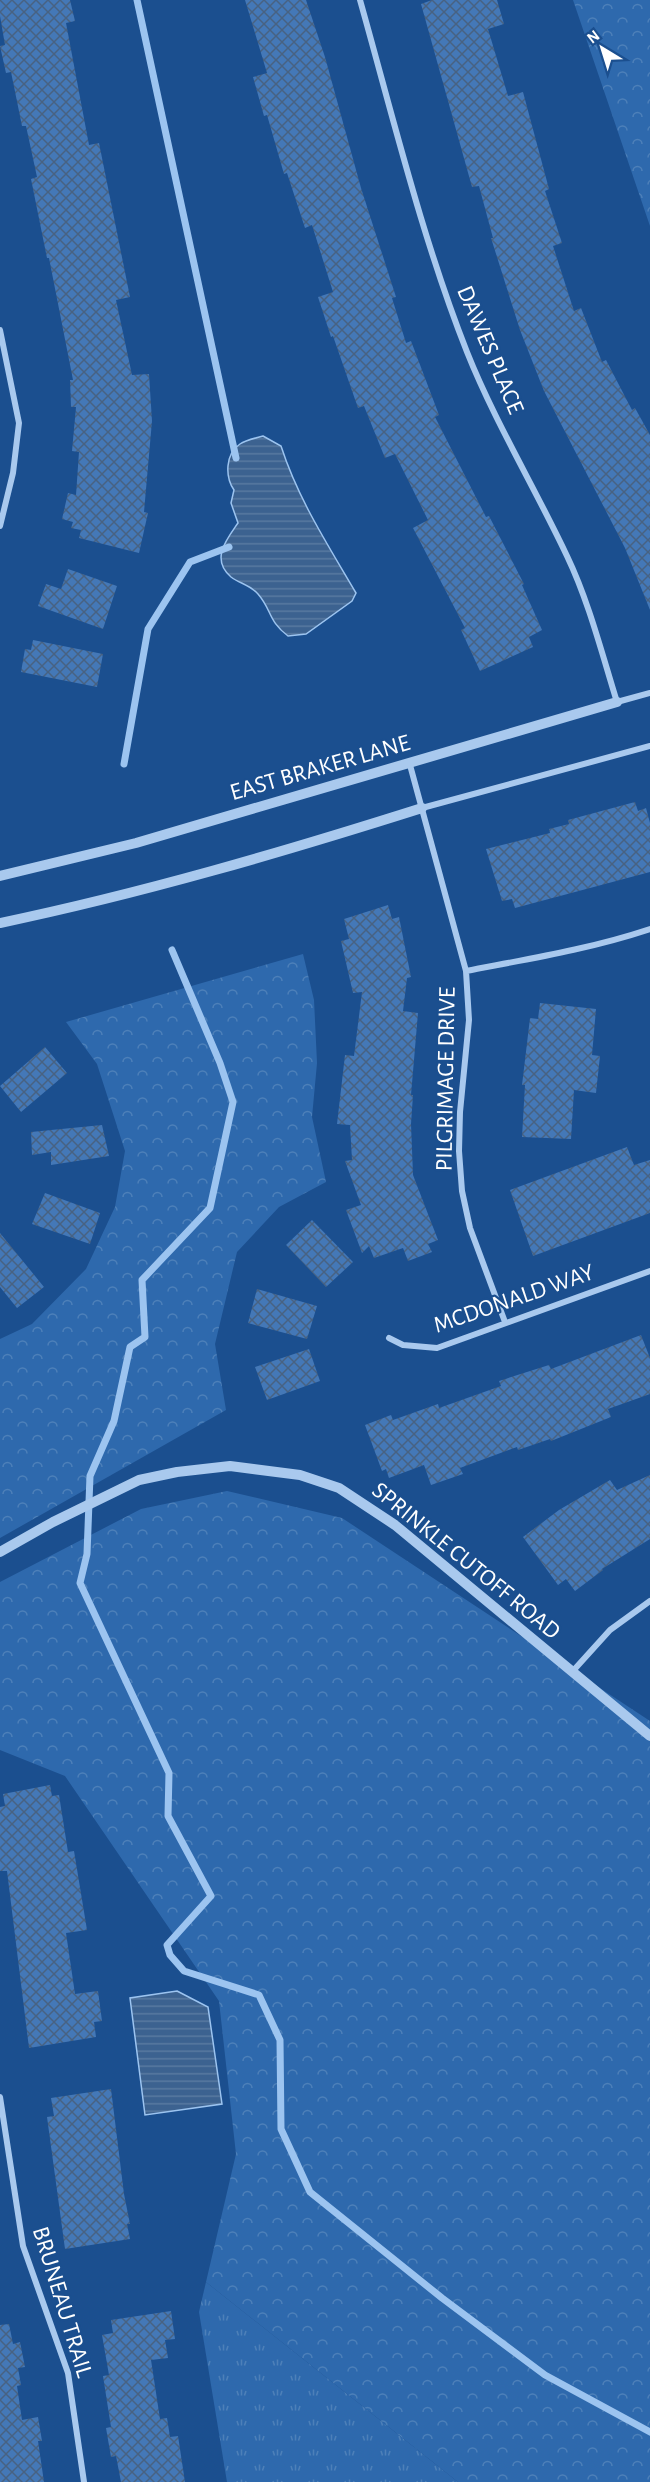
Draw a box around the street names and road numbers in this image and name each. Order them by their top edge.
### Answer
street label: DAWES PLACE [452,282,528,418]
street label: EAST BRAKER LANE [227,731,413,805]
street label: PILGRIMAGE DRIVE [432,986,460,1171]
street label: MCDONALD WAY [431,1260,598,1338]
street label: SPRINKLE CUTOFF ROAD [367,1478,565,1644]
street label: BRUNEAU TRAIL [28,2224,96,2380]

